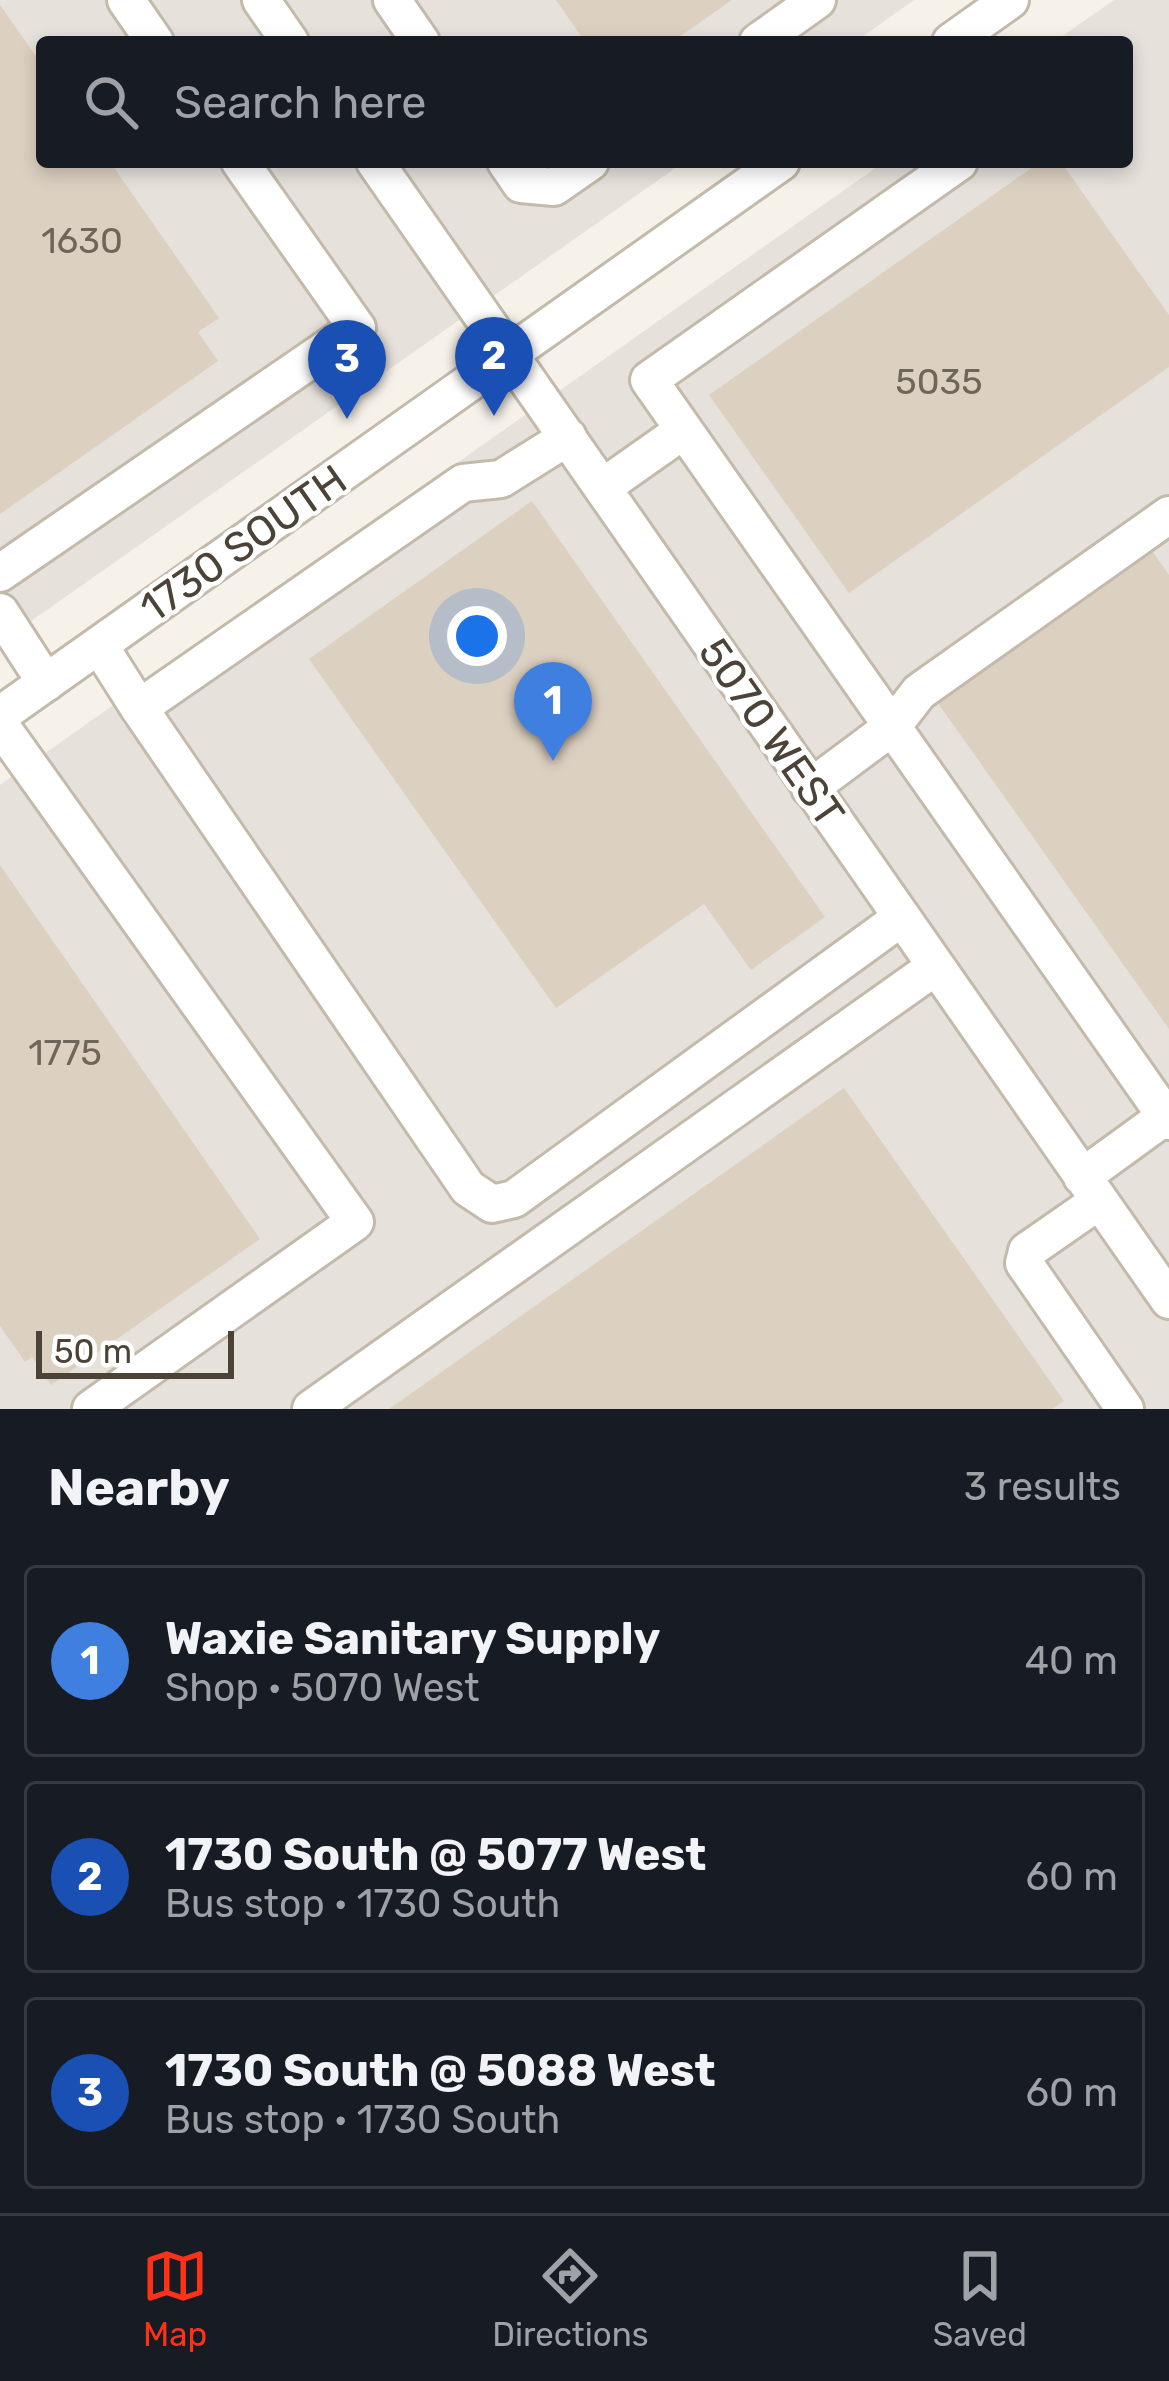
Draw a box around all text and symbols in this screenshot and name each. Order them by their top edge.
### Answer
search box [36,36,1133,168]
icon: search [78,69,144,135]
text: Search here [174,76,426,129]
house number: 1630 [41,219,123,262]
pin: 2 [455,317,533,416]
pin: 3 [308,320,386,419]
house number: 5035 [895,360,983,403]
street label: 1730 SOUTH [131,455,356,633]
your location [447,606,507,666]
street label: 5070 WEST [688,629,854,836]
pin: 1 [514,662,592,761]
house number: 1775 [28,1031,102,1074]
scale bar [36,1325,234,1378]
text: 50 m [54,1332,132,1371]
text: Nearby [48,1457,230,1518]
text: 3 results [964,1464,1121,1510]
text: Waxie Sanitary Supply [165,1612,660,1665]
text: 1 [80,1638,100,1684]
text: 40 m [1025,1638,1118,1684]
text: Shop · 5070 West [165,1665,480,1711]
text: 1730 South @ 5077 West [165,1828,706,1881]
text: 2 [77,1854,103,1900]
text: 60 m [1025,1854,1118,1900]
text: Bus stop · 1730 South [165,1881,560,1927]
text: 1730 South @ 5088 West [165,2044,716,2097]
text: 3 [77,2070,103,2116]
text: 60 m [1025,2070,1118,2116]
text: Bus stop · 1730 South [165,2097,560,2143]
tab: Map [142,2243,208,2354]
tab: Directions [492,2243,649,2354]
tab: Saved [933,2243,1027,2354]

